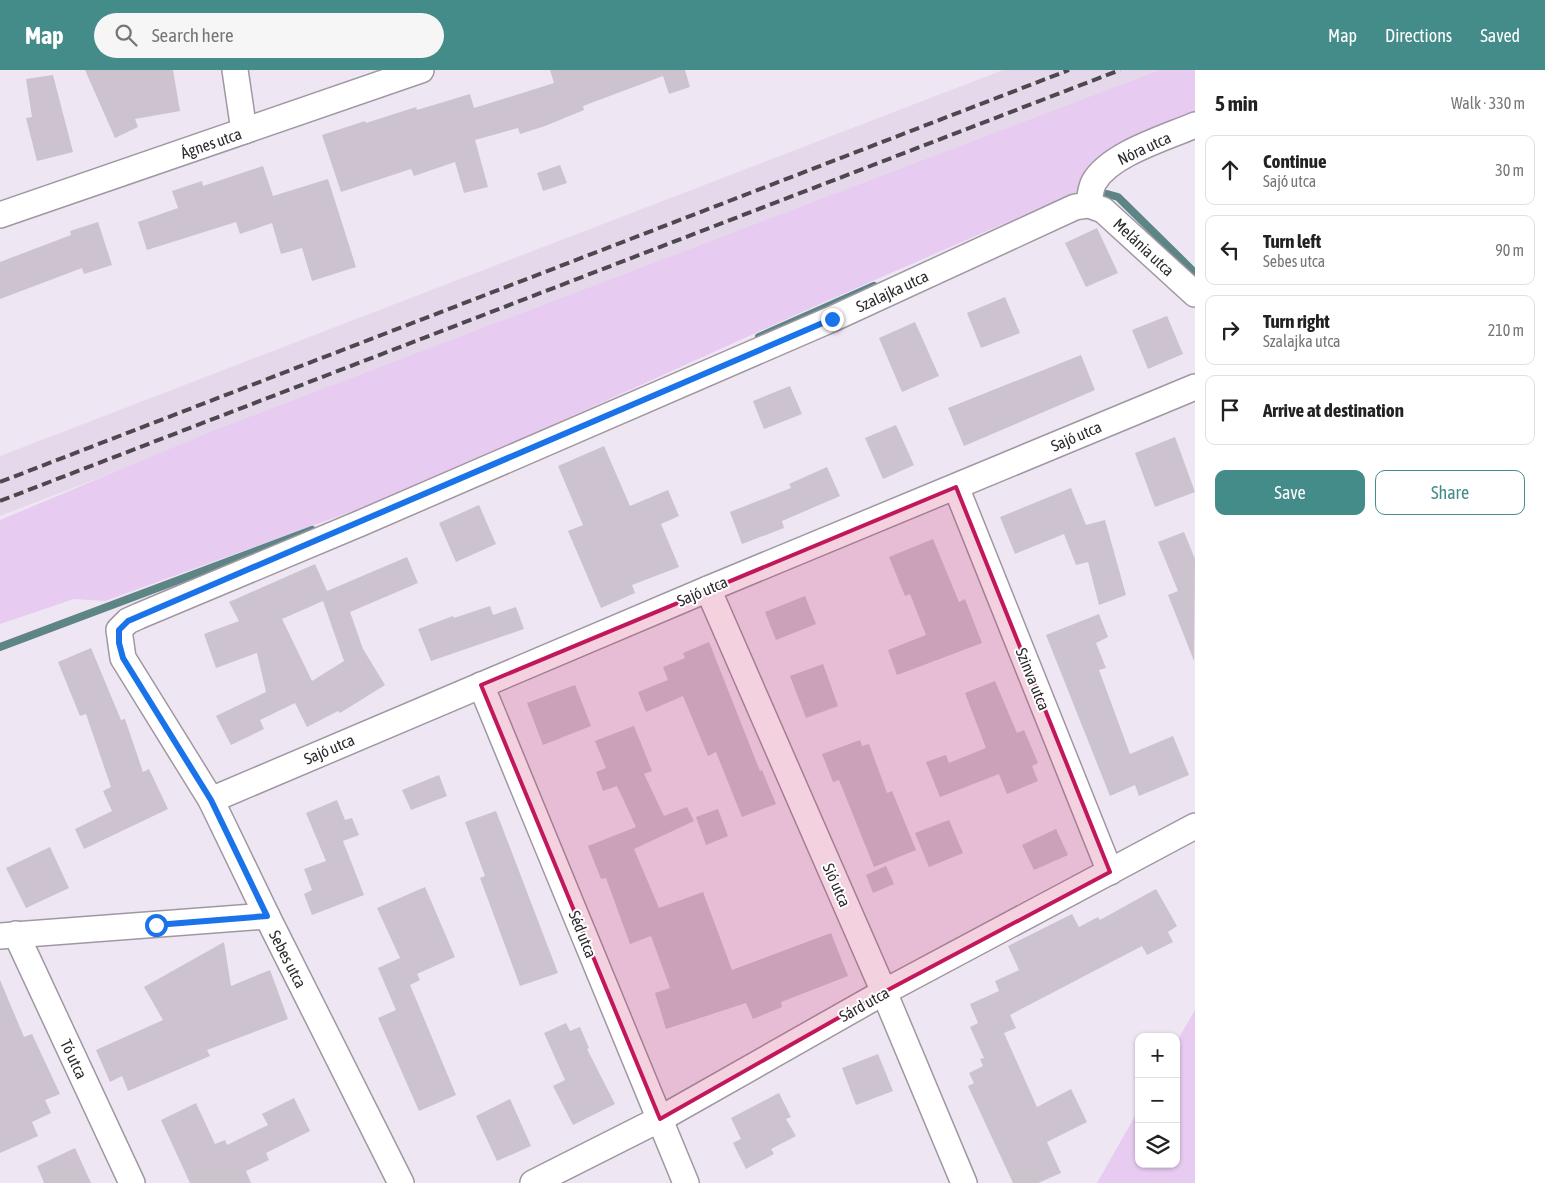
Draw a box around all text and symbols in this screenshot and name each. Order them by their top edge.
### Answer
search box [94,13,444,58]
icon: search [112,21,140,49]
text: Map [25,22,64,49]
text: Search here [152,24,234,46]
text: Map [1328,25,1357,46]
text: Directions [1385,25,1452,46]
text: Saved [1480,25,1520,46]
text: 5 min [1215,91,1258,115]
text: Walk · 330 m [1451,94,1525,112]
street label: Ágnes utca [178,124,244,163]
street label: Nóra utca [1115,128,1173,168]
text: Continue [1263,150,1327,172]
icon: ahead [1216,156,1244,184]
text: 30 m [1495,161,1524,179]
text: Sajó utca [1263,172,1316,190]
street label: Melánia utca [1110,214,1178,280]
text: Turn left [1263,230,1321,252]
icon: left [1216,236,1244,264]
text: 90 m [1495,241,1524,259]
text: Sebes utca [1263,252,1325,270]
street label: Szalajka utca [853,266,931,316]
route end [821,308,844,331]
text: Turn right [1263,310,1330,332]
icon: right [1216,316,1244,344]
text: 210 m [1488,321,1524,339]
text: Szalajka utca [1263,332,1341,350]
icon: arrive [1216,396,1244,424]
text: Arrive at destination [1263,399,1404,421]
street label: Sajó utca [1048,417,1104,456]
button: Save [1215,470,1365,515]
button: Share [1375,470,1525,515]
street label: Sajó utca [674,572,730,611]
street label: Szinva utca [1012,645,1054,713]
street label: Sajó utca [301,730,357,769]
street label: Sió utca [819,860,855,910]
street label: Séd utca [565,908,601,960]
route start [145,914,168,937]
street label: Sebes utca [266,927,310,991]
street label: Sárd utca [836,983,892,1025]
map controls [1135,1033,1180,1168]
button: + [1135,1033,1180,1078]
street label: Tó utca [57,1036,91,1082]
button: − [1135,1078,1180,1123]
button: layers [1135,1123,1180,1168]

